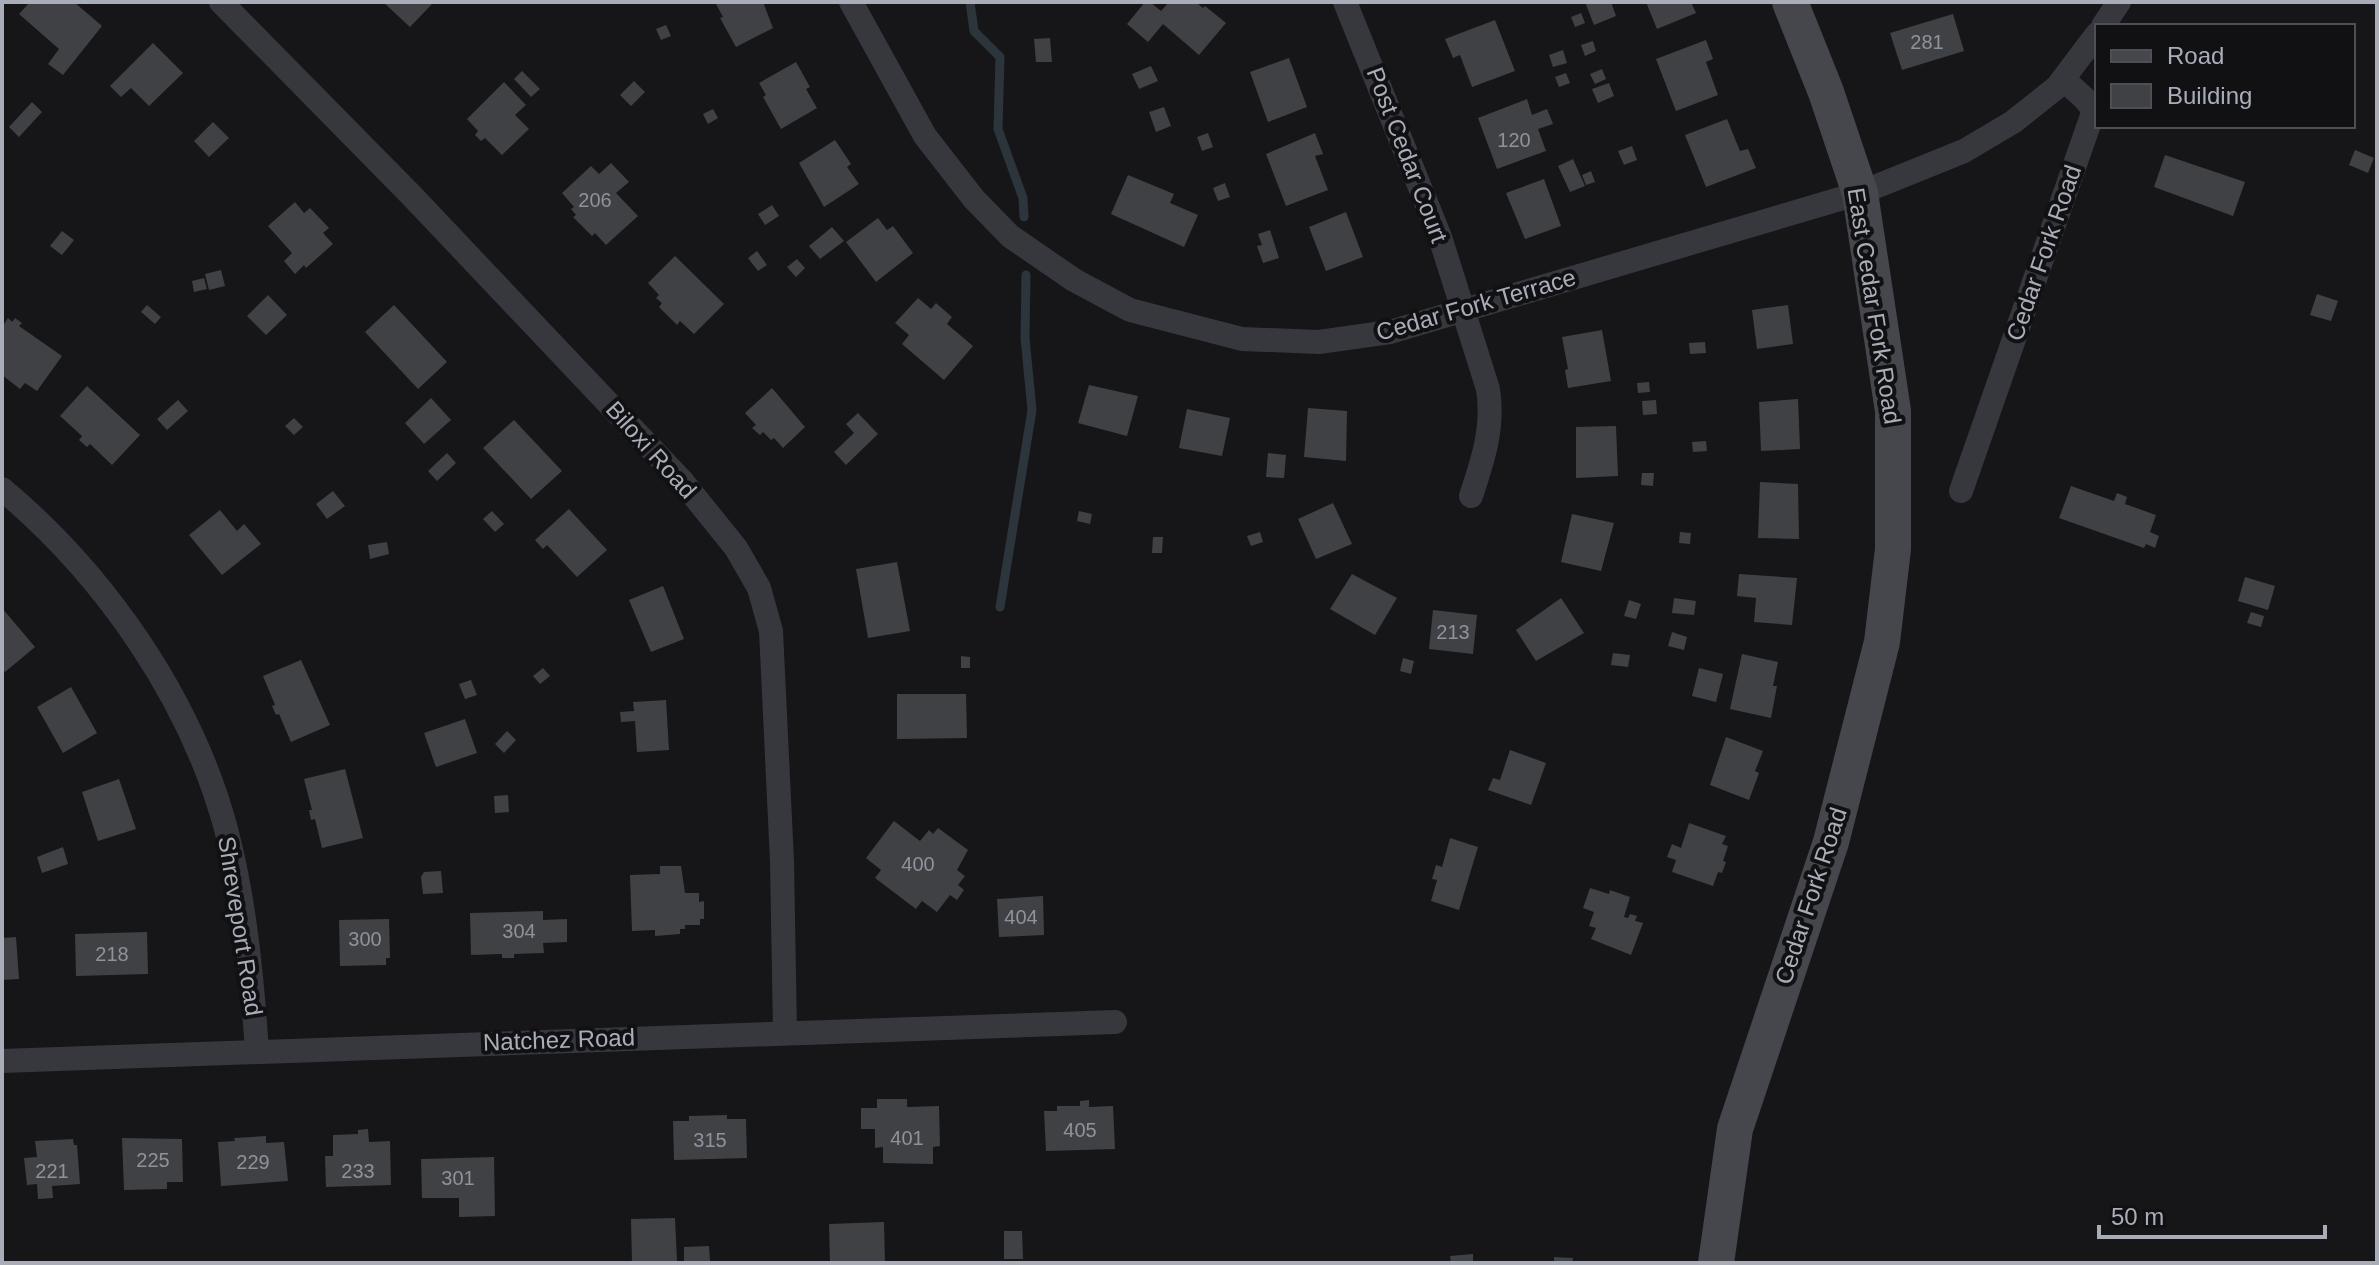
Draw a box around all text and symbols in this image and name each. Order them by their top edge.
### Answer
legend [2095,24,2355,128]
house number: 281 [1910,31,1944,53]
text: Road [2167,42,2224,69]
street label: Post Cedar Court [1362,63,1453,247]
text: Building [2167,82,2252,109]
house number: 120 [1497,129,1531,151]
street label: Cedar Fork Road [2001,161,2086,344]
street label: East Cedar Fork Road [1842,186,1907,426]
house number: 206 [578,189,612,211]
street label: Cedar Fork Terrace [1373,263,1579,346]
street label: Biloxi Road [601,396,702,504]
house number: 213 [1436,621,1470,643]
street label: Cedar Fork Road [1769,804,1852,988]
street label: Shreveport Road [213,834,268,1018]
house number: 400 [901,853,935,875]
house number: 404 [1004,906,1038,928]
house number: 304 [502,920,536,942]
house number: 300 [348,928,382,950]
house number: 218 [95,943,129,965]
street label: Natchez Road [483,1023,635,1056]
house number: 405 [1063,1119,1097,1141]
house number: 401 [890,1127,924,1149]
house number: 315 [693,1129,727,1151]
house number: 225 [136,1149,170,1171]
house number: 229 [236,1151,270,1173]
house number: 221 [35,1160,69,1182]
house number: 233 [341,1160,375,1182]
house number: 301 [441,1167,475,1189]
scale bar [2099,1189,2325,1239]
text: 50 m [2111,1203,2164,1230]

